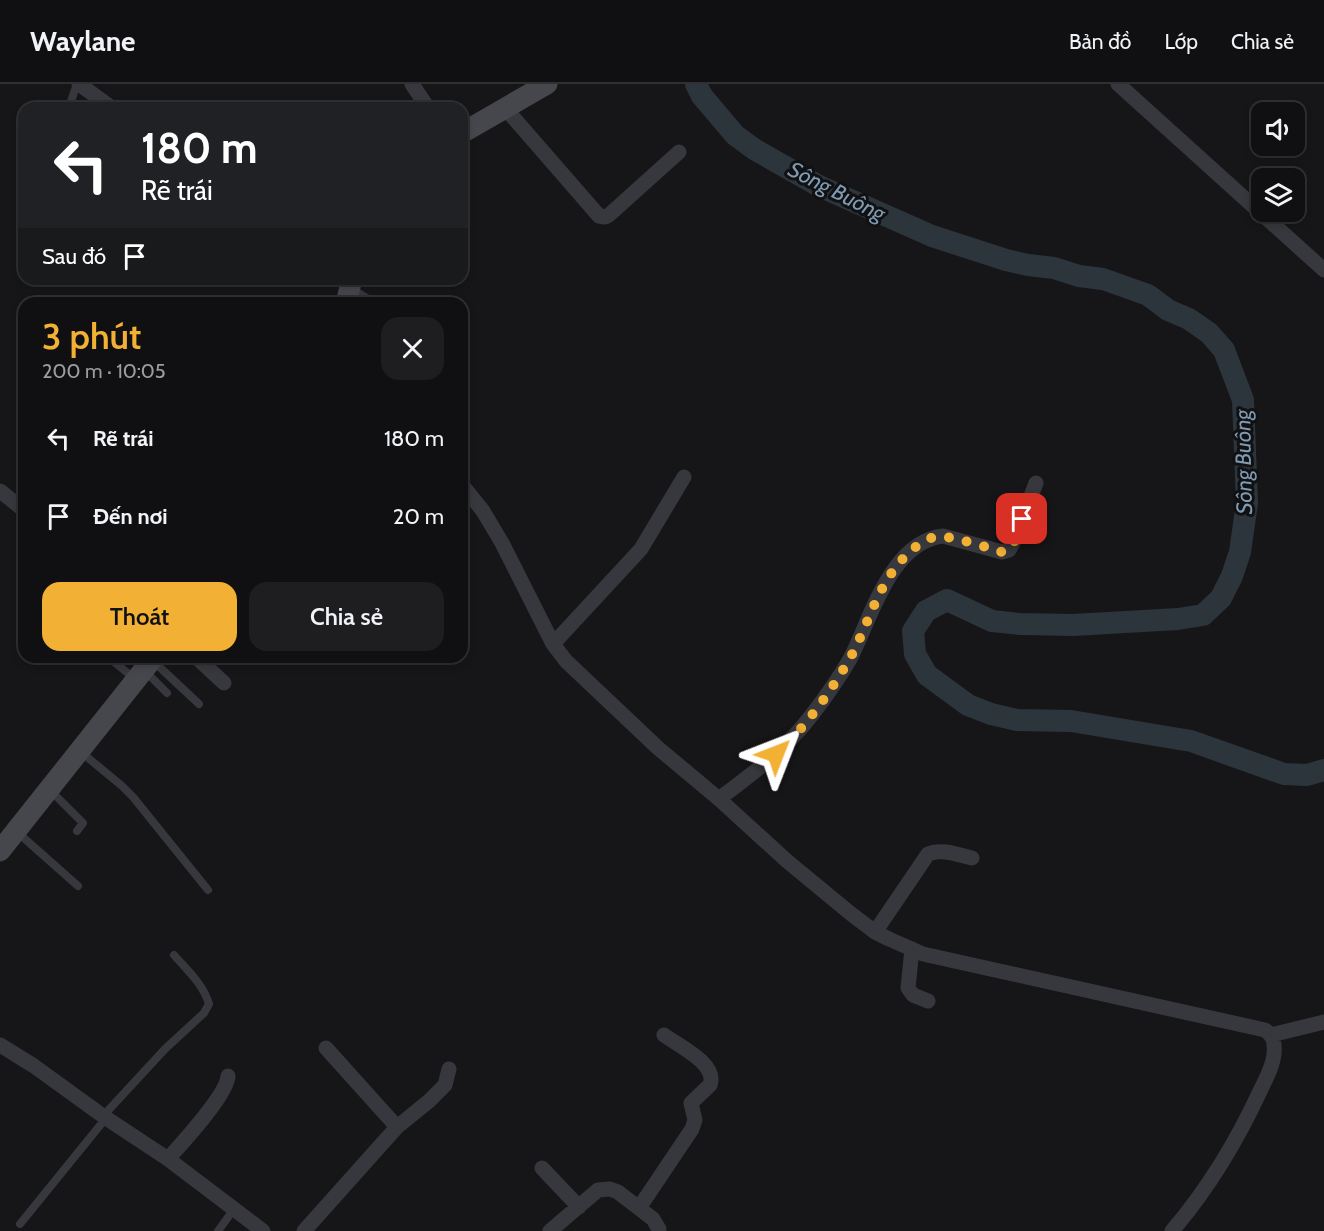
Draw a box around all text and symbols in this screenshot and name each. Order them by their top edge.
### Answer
text: Waylane [30,24,136,58]
text: Bản đồ [1069,29,1131,54]
text: Lớp [1164,29,1198,54]
text: Chia sẻ [1231,29,1294,54]
map controls [1251,102,1305,222]
button: sound [1251,102,1305,156]
text: 180 m [141,122,257,174]
icon: left [42,126,120,204]
water label: Sông Buông [784,156,890,228]
button: layers [1251,168,1305,222]
text: Rẽ trái [141,174,213,207]
icon: arrive [118,240,151,273]
text: Sau đó [42,243,106,270]
text: 3 phút [42,314,141,358]
button: close [381,317,444,380]
text: 200 m · 10:05 [42,359,166,383]
water label: Sông Buông [1229,408,1258,515]
icon: left [42,422,75,455]
text: Rẽ trái [93,425,154,452]
text: 180 m [384,425,444,452]
pin [996,493,1047,544]
icon: arrive [42,500,75,533]
icon: arrive [1005,502,1038,535]
text: Đến nơi [93,503,167,530]
text: 20 m [393,503,444,530]
button: Thoát [42,582,237,651]
button: Chia sẻ [249,582,444,651]
position arrow [744,722,808,786]

